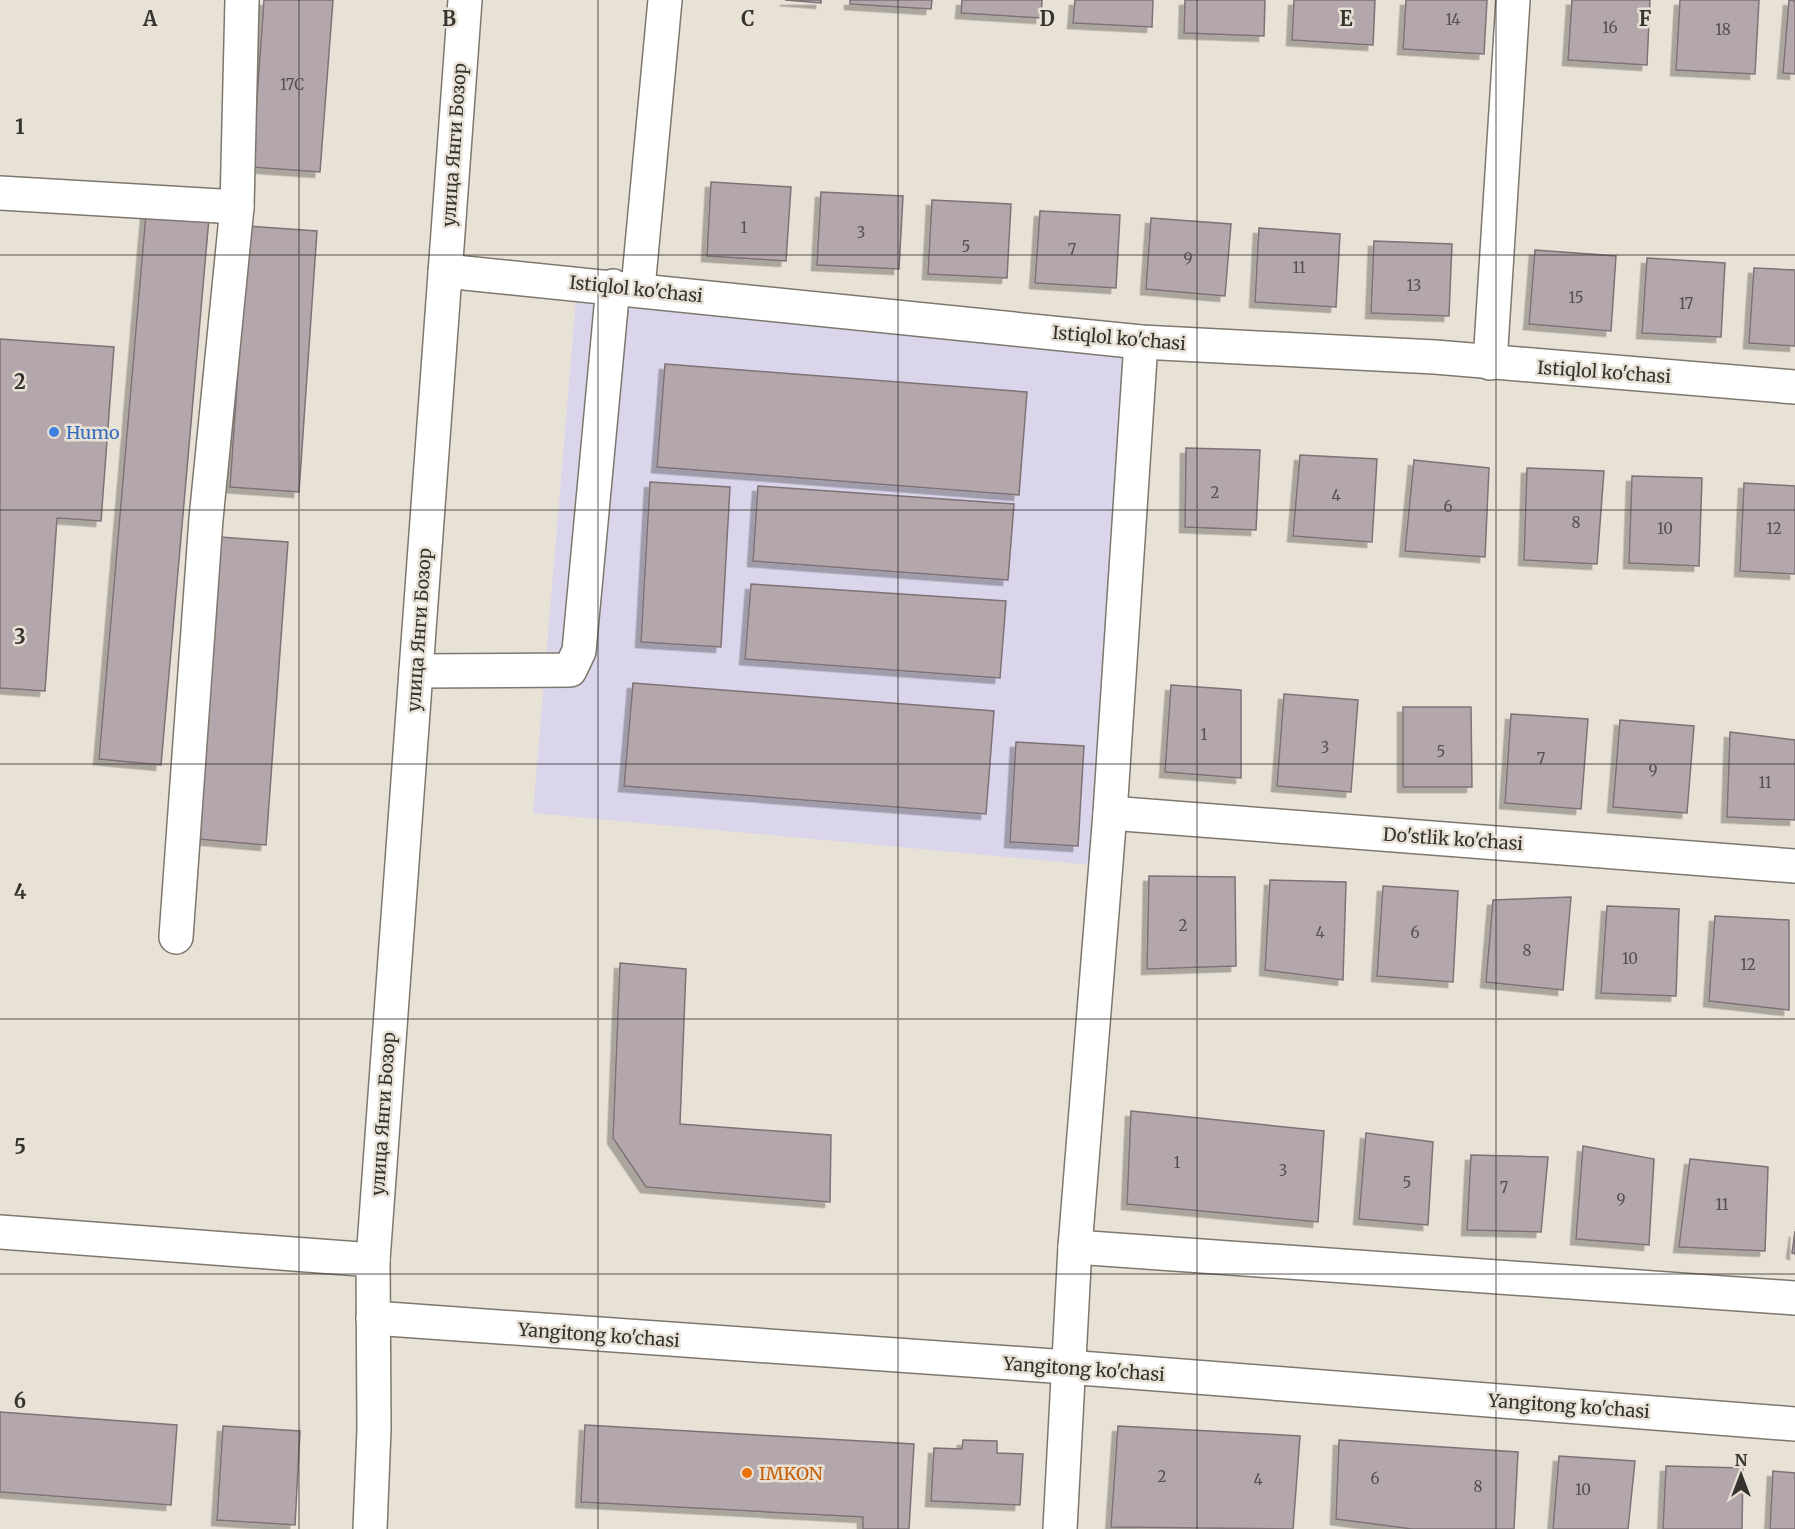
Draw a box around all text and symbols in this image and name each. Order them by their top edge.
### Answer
text: A [142,6,158,31]
text: B [442,6,456,31]
text: C [741,6,755,31]
text: D [1039,6,1055,31]
text: E [1339,6,1353,31]
text: F [1639,6,1652,31]
house number: 14 [1445,10,1461,29]
house number: 16 [1602,18,1618,37]
house number: 18 [1715,20,1731,39]
street label: улица Янги Бозор [437,62,471,228]
house number: 17С [280,75,304,94]
text: 1 [15,114,25,139]
house number: 1 [741,218,748,237]
house number: 3 [857,223,865,242]
house number: 5 [962,237,970,256]
house number: 7 [1068,240,1077,259]
house number: 9 [1183,249,1193,268]
house number: 11 [1292,258,1306,277]
street label: Istiqlol ko'chasi [568,271,704,307]
house number: 13 [1407,276,1421,295]
house number: 15 [1568,288,1584,307]
house number: 17 [1679,294,1694,313]
street label: Istiqlol ko'chasi [1051,321,1187,355]
street label: Istiqlol ko'chasi [1536,356,1672,388]
text: 2 [14,369,26,394]
place label: Humo [66,421,120,444]
marker: Humo [47,425,61,439]
house number: 2 [1211,483,1220,502]
house number: 4 [1331,486,1341,505]
house number: 6 [1443,497,1453,516]
house number: 8 [1572,513,1581,532]
house number: 10 [1657,519,1673,538]
house number: 12 [1766,519,1782,538]
street label: улица Янги Бозор [402,547,436,713]
text: 3 [14,624,26,649]
house number: 1 [1201,725,1208,744]
house number: 3 [1321,738,1329,757]
house number: 5 [1437,742,1445,761]
house number: 7 [1537,749,1546,768]
house number: 9 [1648,761,1658,780]
house number: 11 [1758,773,1772,792]
street label: Do'stlik ko'chasi [1382,823,1524,855]
text: 4 [14,879,27,904]
house number: 2 [1179,916,1188,935]
house number: 4 [1315,923,1325,942]
house number: 6 [1410,923,1420,942]
house number: 8 [1523,941,1532,960]
house number: 10 [1622,949,1638,968]
house number: 12 [1740,955,1756,974]
street label: улица Янги Бозор [366,1031,400,1197]
text: 5 [14,1134,26,1159]
house number: 1 [1174,1153,1181,1172]
house number: 3 [1279,1161,1287,1180]
house number: 5 [1403,1173,1411,1192]
house number: 7 [1500,1178,1509,1197]
house number: 9 [1616,1190,1626,1209]
house number: 11 [1715,1195,1729,1214]
street label: Yangitong ko'chasi [516,1318,681,1352]
street label: Yangitong ko'chasi [1001,1352,1166,1386]
text: 6 [14,1388,26,1413]
street label: Yangitong ko'chasi [1486,1389,1651,1423]
north arrow [1711,1445,1771,1505]
text: N [1735,1450,1748,1470]
place label: IMKON [759,1462,823,1485]
marker: IMKON [740,1466,754,1480]
house number: 2 [1158,1467,1167,1486]
house number: 6 [1370,1469,1380,1488]
house number: 4 [1253,1470,1263,1489]
house number: 8 [1474,1477,1483,1496]
house number: 10 [1575,1480,1591,1499]

